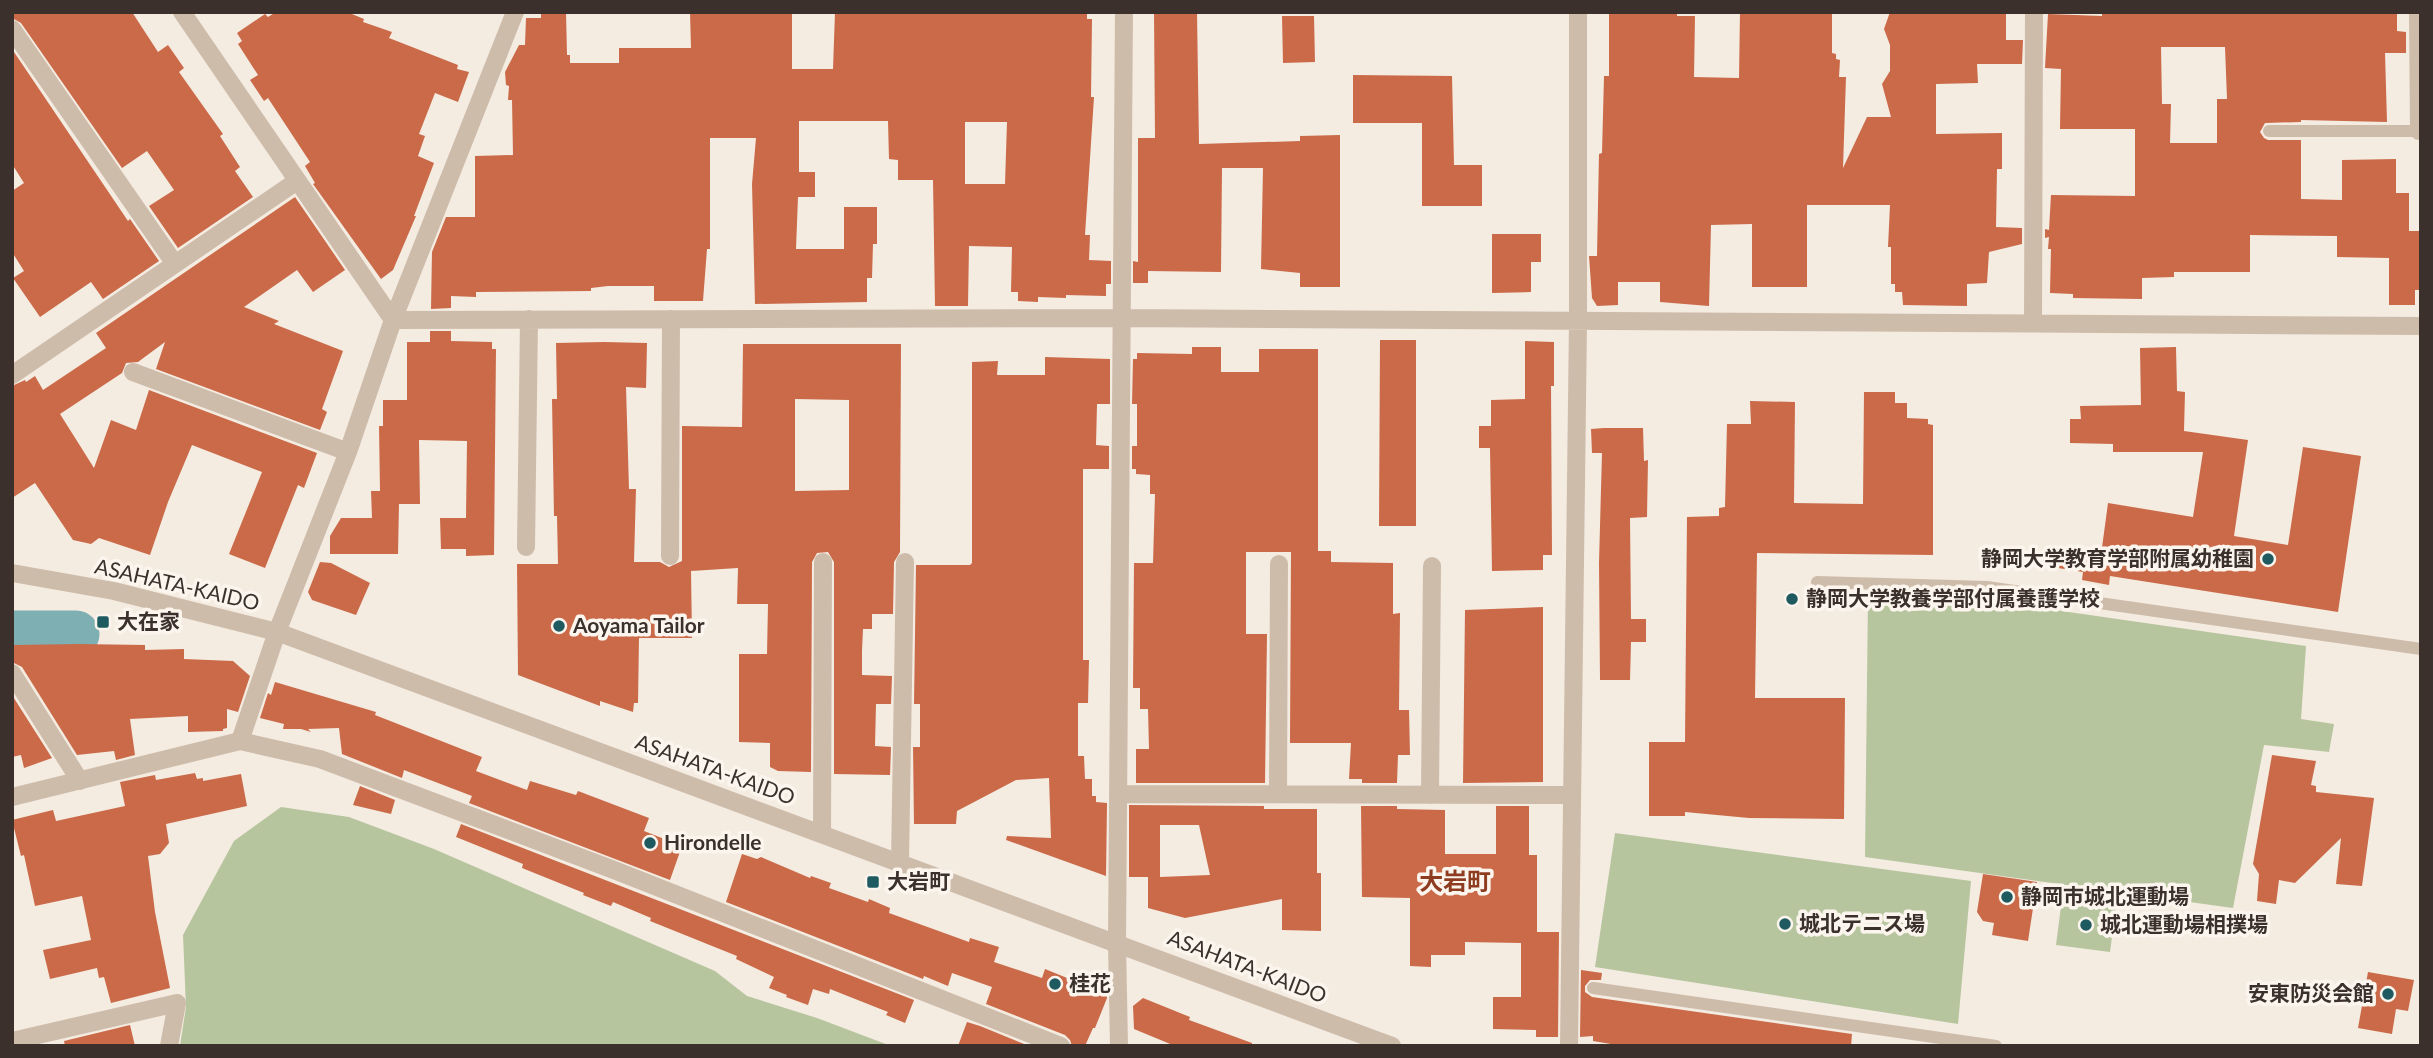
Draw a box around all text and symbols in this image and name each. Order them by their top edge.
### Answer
place label: 静岡大学教育学部附属幼稚園 [1981,545,2254,570]
marker: 静岡大学教育学部附属幼稚園 [2260,551,2276,567]
street label: ASAHATA-KAIDO [93,552,262,615]
place label: 静岡大学教養学部付属養護学校 [1806,585,2100,610]
marker: 静岡大学教養学部付属養護学校 [1784,591,1800,607]
place label: 大在家 [117,608,180,633]
place label: Aoyama Tailor [572,612,705,637]
marker: 大在家 [95,614,111,630]
marker: Aoyama Tailor [551,618,567,634]
street label: ASAHATA-KAIDO [632,728,799,809]
place label: Hirondelle [664,829,762,854]
marker: Hirondelle [642,835,658,851]
district label: 大岩町 [1419,866,1491,895]
place label: 大岩町 [887,868,950,893]
marker: 大岩町 [865,874,881,890]
place label: 静岡市城北運動場 [2021,883,2189,908]
marker: 静岡市城北運動場 [1999,889,2015,905]
place label: 城北テニス場 [1799,910,1925,935]
place label: 城北運動場相撲場 [2100,911,2268,936]
marker: 城北テニス場 [1777,916,1793,932]
marker: 城北運動場相撲場 [2078,917,2094,933]
street label: ASAHATA-KAIDO [1165,924,1330,1007]
place label: 桂花 [1069,970,1111,995]
marker: 桂花 [1047,976,1063,992]
place label: 安東防災会館 [2248,980,2374,1005]
marker: 安東防災会館 [2380,986,2396,1002]

